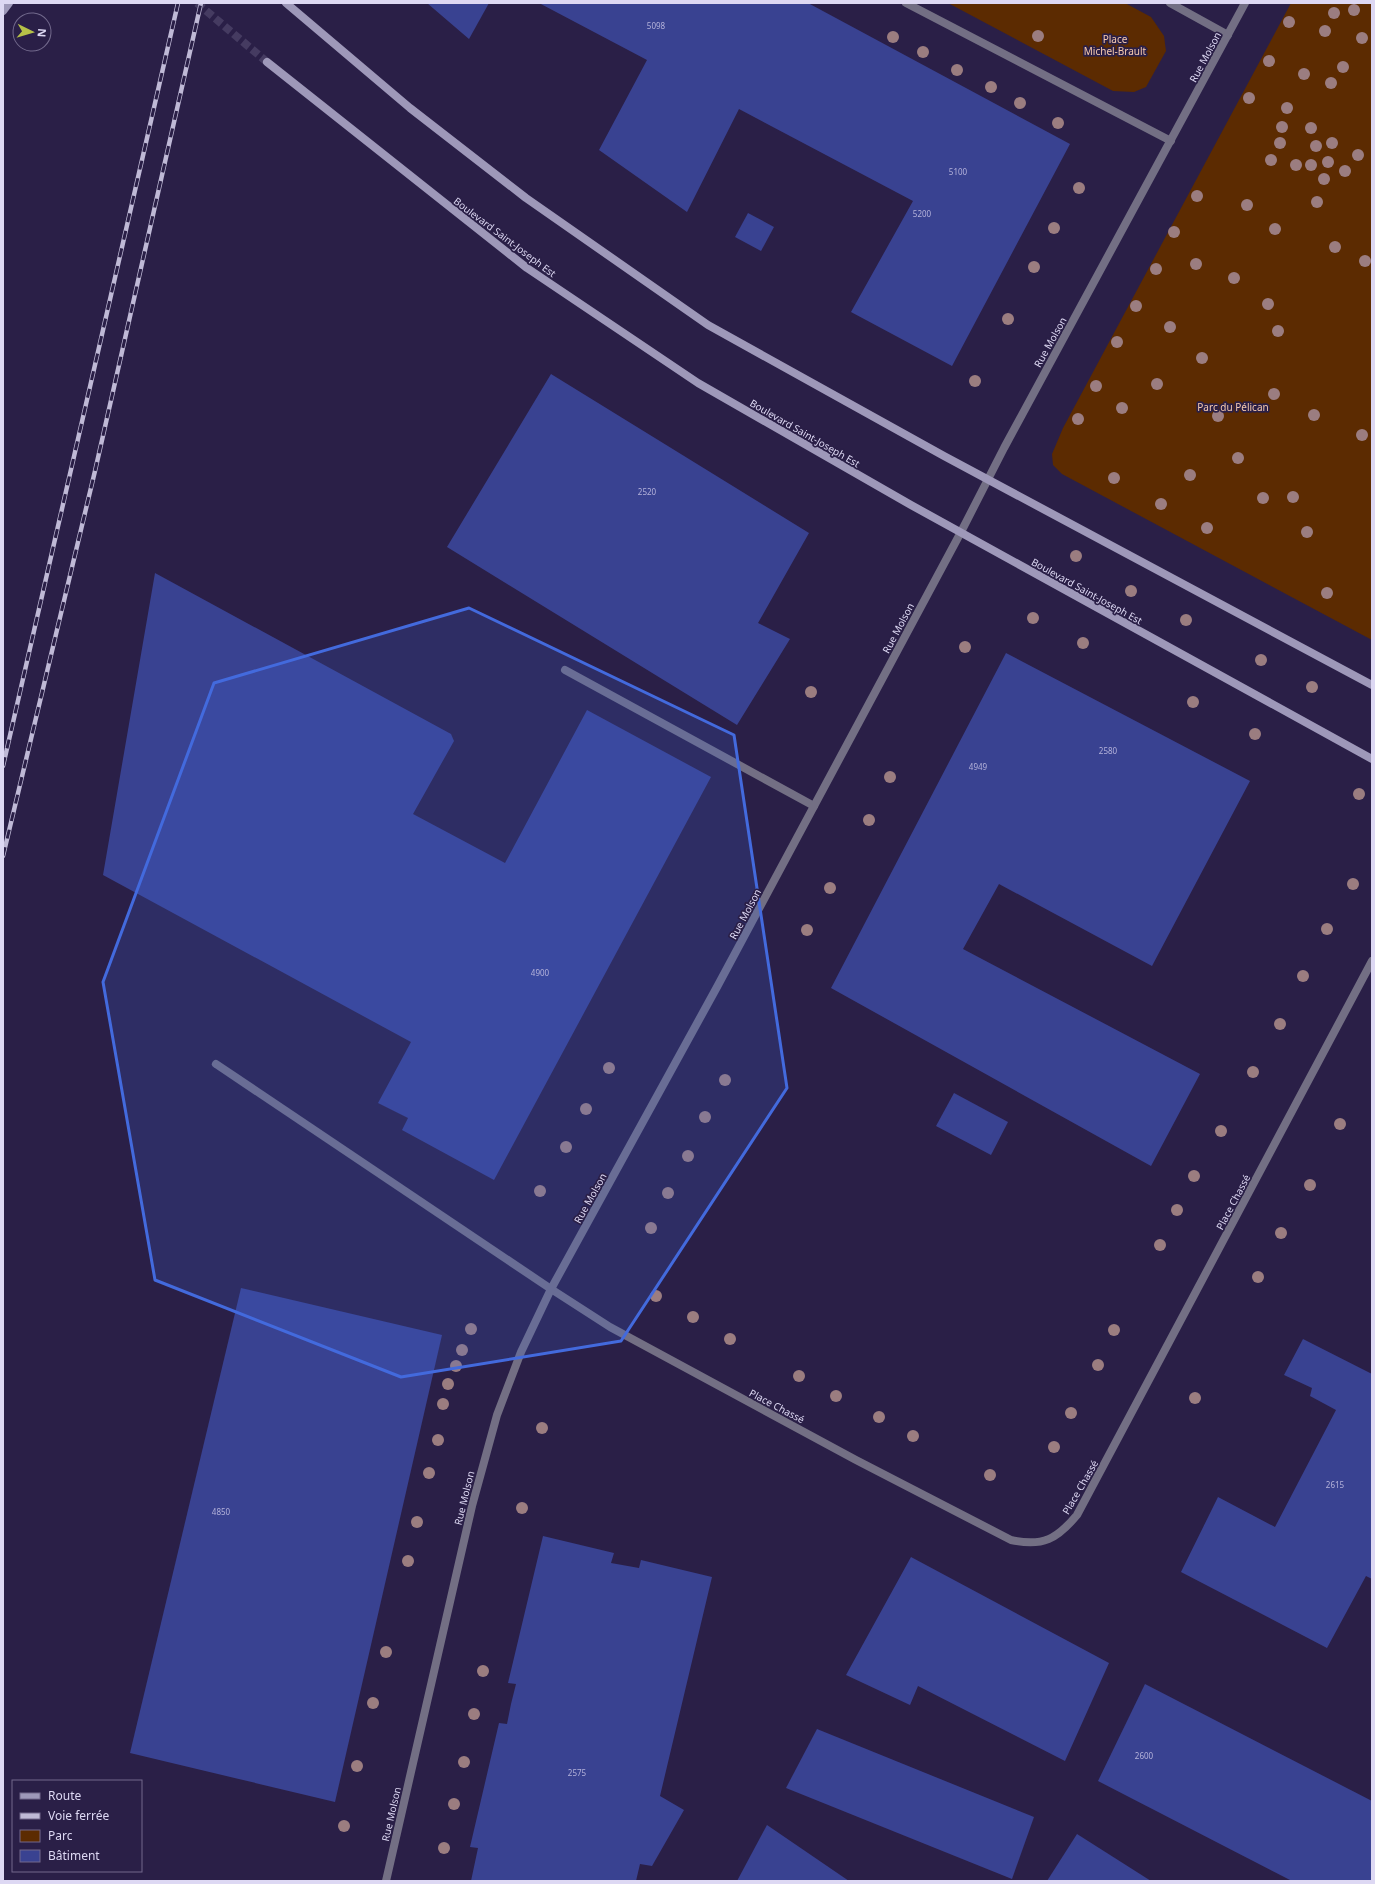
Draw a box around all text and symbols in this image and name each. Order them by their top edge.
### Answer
north arrow [12,12,52,52]
house number: 5098 [647,20,666,31]
text: N [35,28,50,38]
street label: Rue Molson [1186,29,1224,85]
park label: Place Michel-Brault [1084,32,1147,58]
house number: 5100 [949,166,968,177]
street label: Boulevard Saint-Joseph Est [451,194,559,280]
house number: 5200 [913,208,932,219]
street label: Rue Molson [1030,314,1070,370]
street label: Boulevard Saint-Joseph Est [747,396,863,470]
park label: Parc du Pélican [1197,400,1269,414]
house number: 2520 [638,486,657,497]
street label: Boulevard Saint-Joseph Est [1029,555,1145,628]
street label: Rue Molson [879,600,917,656]
house number: 2580 [1099,745,1118,756]
house number: 4949 [969,761,988,772]
street label: Rue Molson [726,886,764,942]
house number: 4900 [531,967,550,978]
street label: Rue Molson [570,1170,610,1226]
street label: Place Chassé [1213,1172,1254,1232]
street label: Place Chassé [747,1386,807,1427]
street label: Place Chassé [1059,1457,1101,1517]
street label: Rue Molson [451,1469,477,1527]
house number: 2615 [1326,1479,1345,1490]
house number: 4850 [212,1506,231,1517]
house number: 2600 [1135,1750,1154,1761]
house number: 2575 [568,1767,587,1778]
legend [12,1780,142,1872]
street label: Rue Molson [378,1785,404,1843]
text: Route [48,1787,81,1804]
text: Voie ferrée [48,1807,110,1824]
text: Parc [48,1827,73,1844]
text: Bâtiment [48,1847,100,1864]

